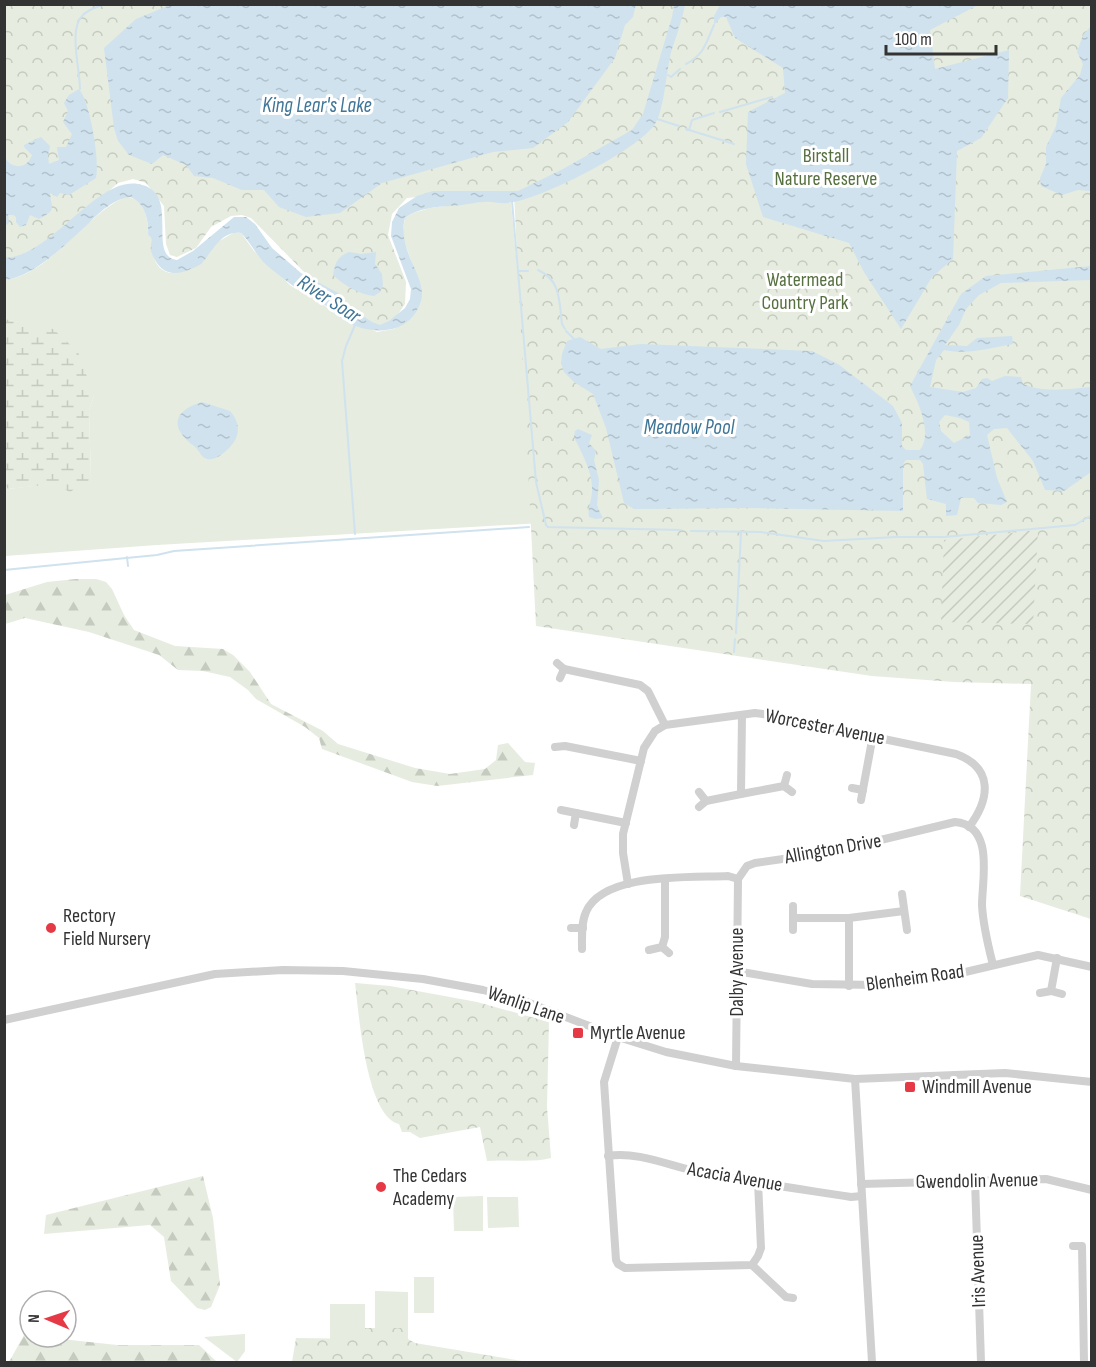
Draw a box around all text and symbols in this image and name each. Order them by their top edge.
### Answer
scale bar [886,18,996,56]
text: 100 m [895,29,932,50]
water label: King Lear's Lake [262,93,372,118]
park label: Birstall Nature Reserve [775,144,877,191]
park label: Watermead Country Park [761,268,849,315]
water label: River Soar [293,269,366,329]
water label: Meadow Pool [644,415,735,440]
street label: Worcester Avenue [763,704,887,750]
street label: Allington Drive [782,829,883,869]
place label: Rectory Field Nursery [63,904,151,951]
marker: Rectory Field Nursery [44,921,58,935]
street label: Dalby Avenue [725,927,749,1017]
street label: Blenheim Road [864,959,966,997]
street label: Wanlip Lane [484,981,568,1029]
place label: Myrtle Avenue [590,1021,686,1045]
marker: Myrtle Avenue [571,1026,585,1040]
place label: Windmill Avenue [922,1075,1032,1099]
marker: Windmill Avenue [903,1080,917,1094]
street label: Acacia Avenue [685,1157,784,1197]
place label: The Cedars Academy [392,1164,467,1211]
street label: Gwendolin Avenue [916,1168,1038,1194]
marker: The Cedars Academy [374,1180,388,1194]
street label: Iris Avenue [965,1234,991,1308]
north arrow [18,1289,78,1349]
text: N [25,1314,44,1323]

